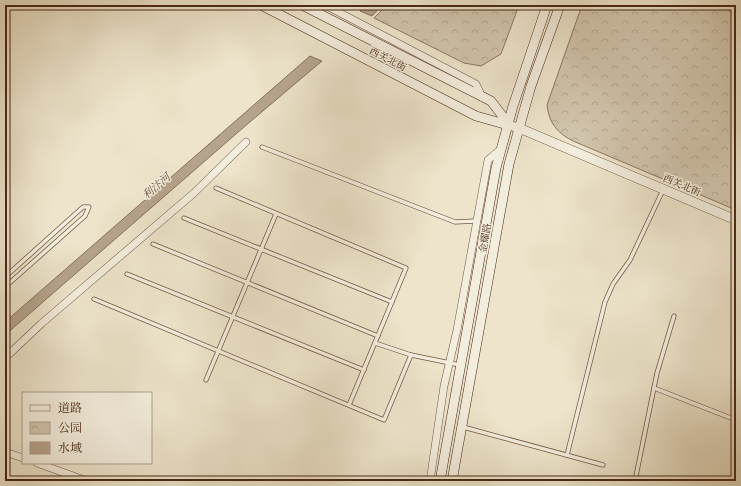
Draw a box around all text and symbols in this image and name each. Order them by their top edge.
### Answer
street label: 西关北街 [367,44,409,74]
water label: 利汴河 [139,169,175,202]
street label: 西关北街 [661,171,703,199]
street label: 金耀路 [476,222,494,254]
legend [22,392,152,464]
text: 道路 [58,400,82,415]
text: 公园 [58,420,82,435]
text: 水域 [58,440,82,455]

